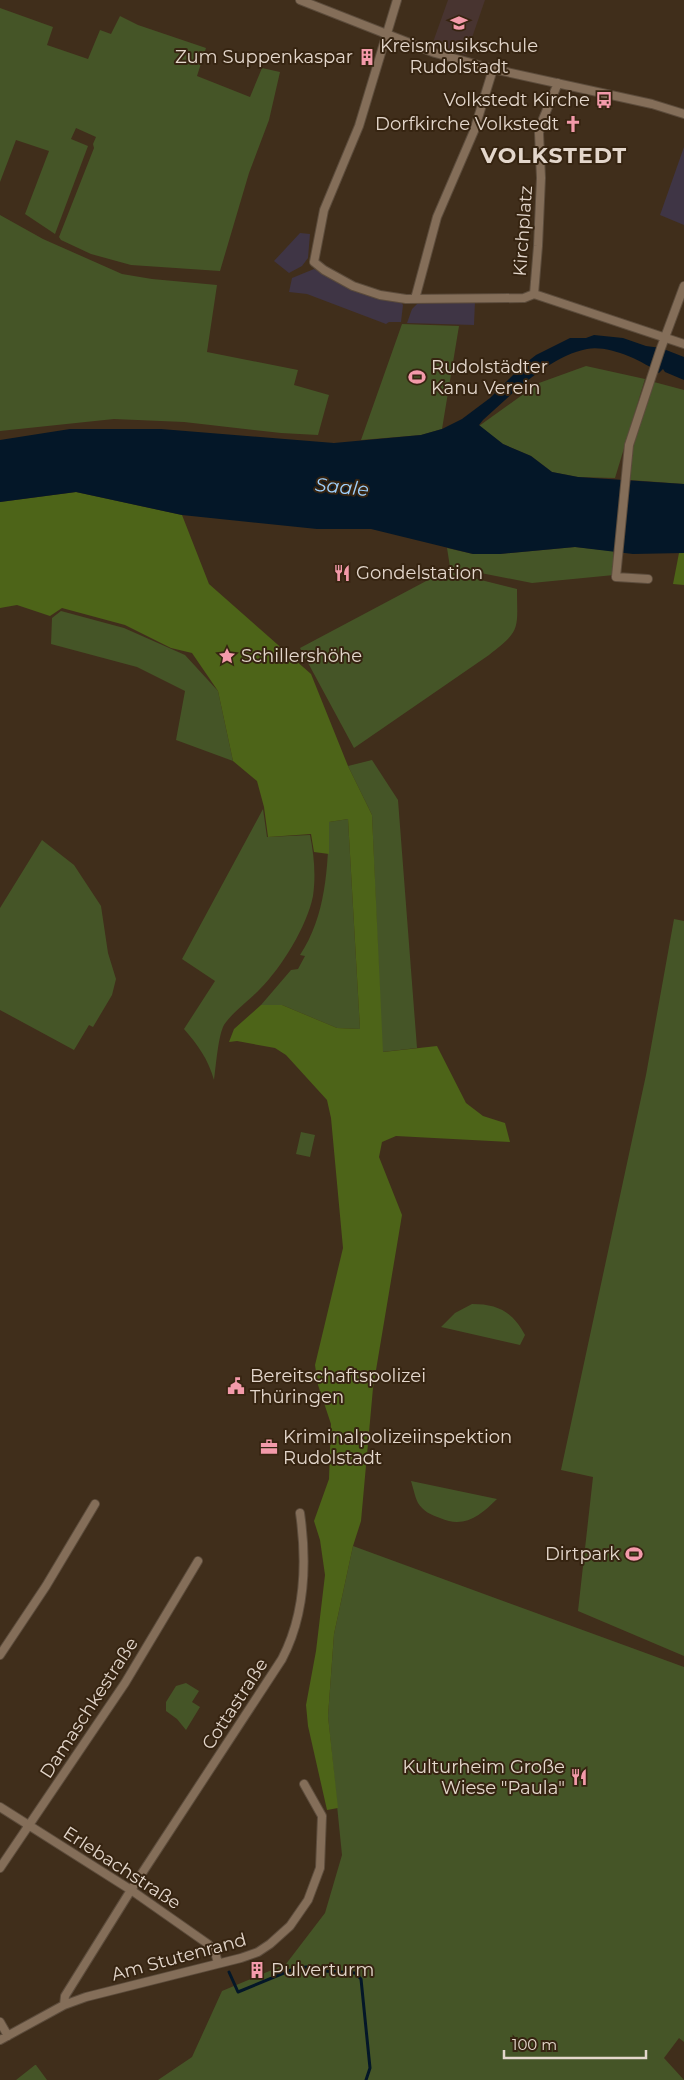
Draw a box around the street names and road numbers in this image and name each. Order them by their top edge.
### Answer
street label: Kirchplatz [509,185,537,277]
street label: Damaschkestraße [35,1633,143,1783]
street label: Cottastraße [197,1654,273,1754]
street label: Erlebachstraße [59,1822,185,1914]
street label: Am Stutenrand [109,1928,249,1986]

